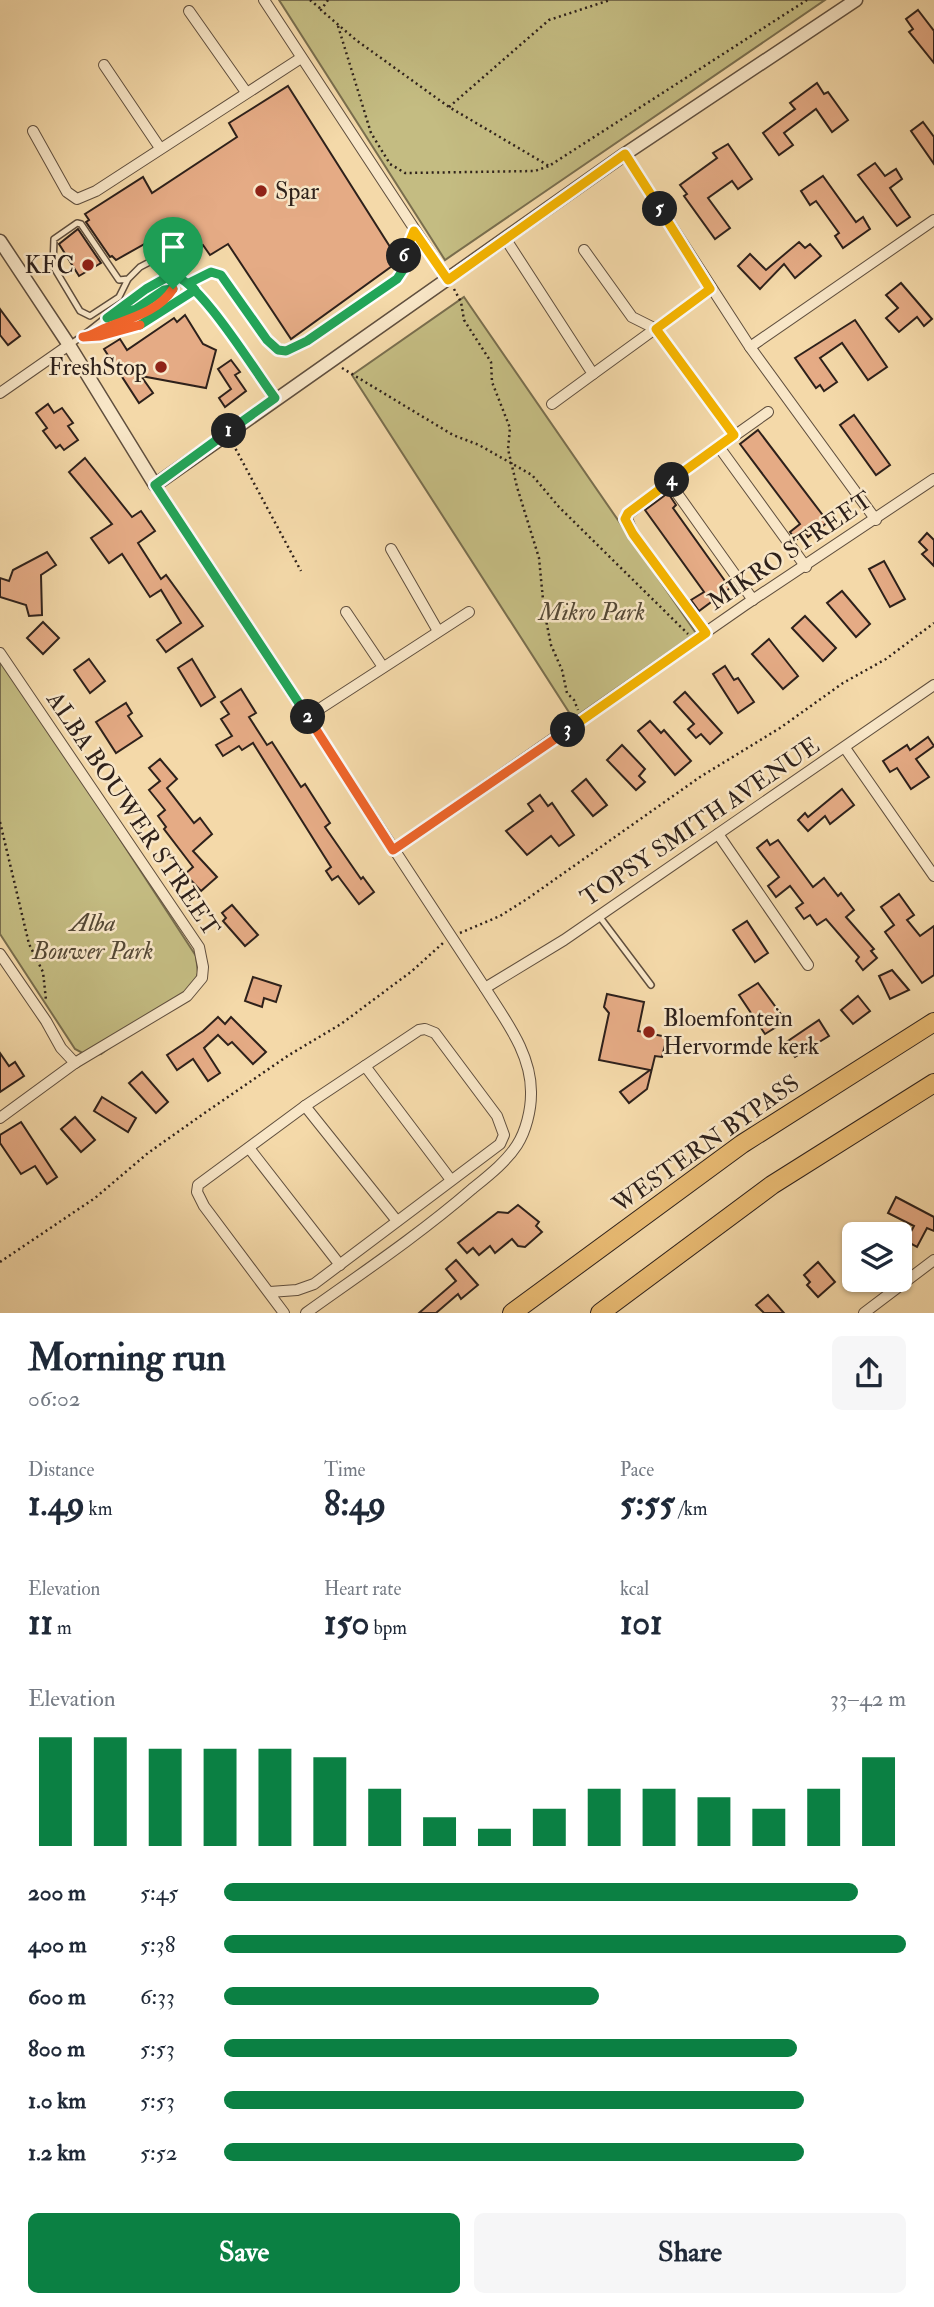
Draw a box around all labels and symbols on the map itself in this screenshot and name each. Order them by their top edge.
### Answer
place label: Spar [275,176,319,207]
marker: Spar [253,183,269,199]
pin: 5 [642,192,678,227]
pin [143,217,203,289]
pin: 6 [386,238,422,274]
place label: KFC [25,250,74,281]
marker: KFC [80,257,96,273]
place label: FreshStop [48,352,147,383]
marker: FreshStop [153,359,169,375]
pin: 1 [212,414,246,448]
pin: 4 [654,462,690,498]
street label: MIKRO STREET [702,484,878,617]
park label: Mikro Park [537,597,645,628]
street label: ALBA BOUWER STREET [39,685,227,942]
pin: 2 [290,700,326,734]
pin: 3 [550,712,586,748]
street label: TOPSY SMITH AVENUE [575,730,825,914]
park label: Alba Bouwer Park [32,908,154,967]
place label: Bloemfontein Hervormde kerk [663,1003,820,1062]
marker: Bloemfontein Hervormde kerk [641,1024,657,1040]
street label: WESTERN BYPASS [606,1068,805,1221]

